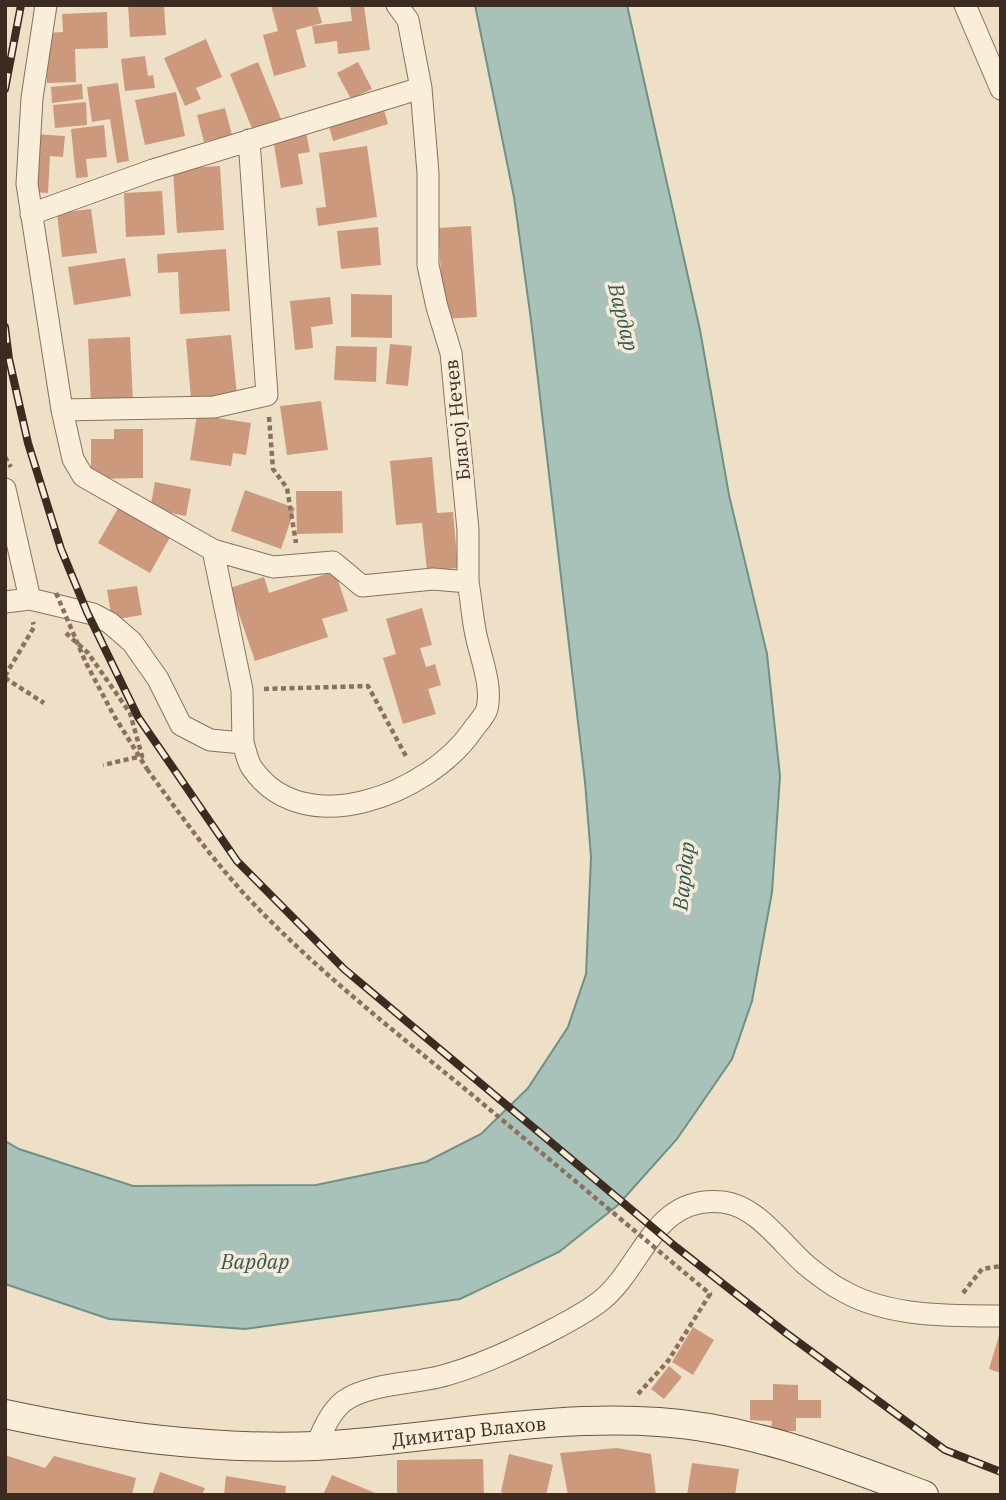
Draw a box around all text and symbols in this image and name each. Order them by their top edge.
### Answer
water label: Вардар [602,279,646,354]
street label: Благој Нечев [439,358,475,482]
water label: Вардар [665,840,701,913]
water label: Вардар [220,1247,289,1275]
street label: Димитар Влахов [390,1411,547,1452]

